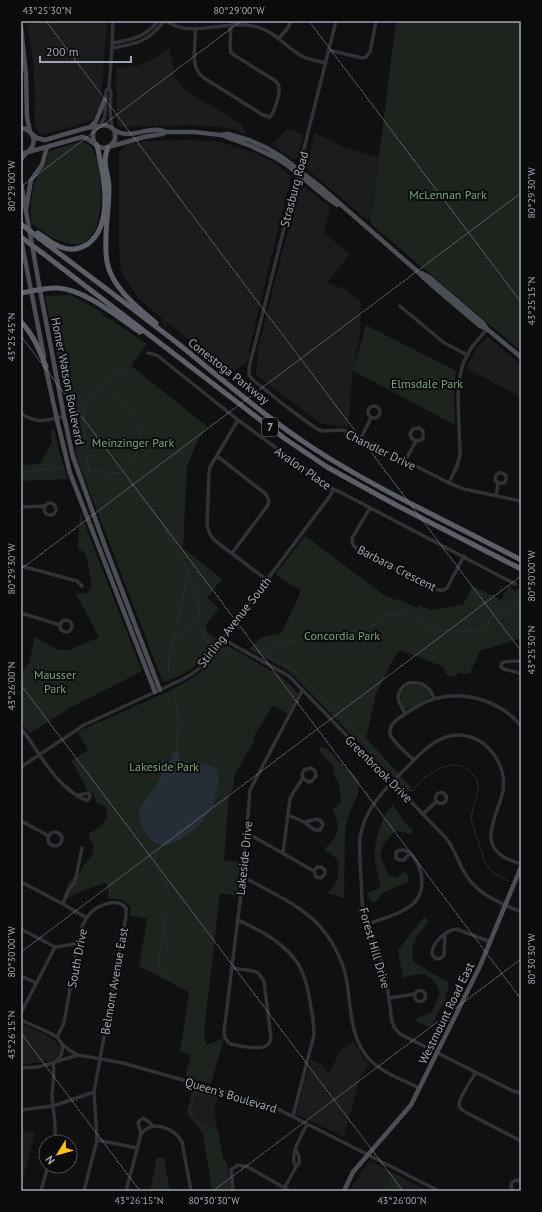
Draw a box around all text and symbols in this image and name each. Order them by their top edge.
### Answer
text: 43°25'30"N [22,4,72,17]
text: 80°29'00"W [213,4,265,17]
scale bar [40,38,131,64]
text: 200 m [46,44,79,59]
street label: Strasburg Road [277,150,311,228]
text: 80°29'00"W [5,160,18,212]
text: 80°29'30"W [525,167,538,219]
park label: McLennan Park [409,187,487,202]
text: 43°25'15"N [525,276,538,326]
text: 43°25'45"N [5,312,18,362]
street label: Homer Watson Boulevard [48,316,88,446]
street label: Conestoga Parkway [185,335,273,408]
park label: Elmsdale Park [391,376,463,391]
road number: 7 [262,418,278,436]
street label: Chandler Drive [343,427,419,473]
park label: Meinzinger Park [92,435,174,450]
street label: Avalon Place [272,443,334,493]
street label: Barbara Crescent [355,542,439,594]
text: 80°29'30"W [5,543,18,595]
text: 80°30'00"W [525,550,538,602]
street label: Stirling Avenue South [194,574,274,670]
text: 43°25'30"N [525,625,538,675]
park label: Concordia Park [304,628,380,643]
text: 43°26'00"N [5,661,18,711]
park label: Mausser Park [34,667,76,696]
street label: Greenbrook Drive [342,732,416,806]
park label: Lakeside Park [129,759,199,774]
street label: Lakeside Drive [233,820,255,896]
street label: Forest Hill Drive [356,906,394,990]
text: 80°30'00"W [5,926,18,978]
street label: Belmont Avenue East [97,926,131,1036]
street label: South Drive [64,927,90,989]
text: 80°30'30"W [525,933,538,985]
street label: Westmount Road East [415,960,477,1066]
text: 43°26'15"N [5,1010,18,1060]
street label: Queen's Boulevard [183,1074,279,1116]
north arrow [38,1134,78,1174]
text: N [42,1153,58,1167]
text: 43°26'15"N [114,1194,164,1207]
text: 80°30'30"W [188,1194,240,1207]
text: 43°26'00"N [377,1194,427,1207]

